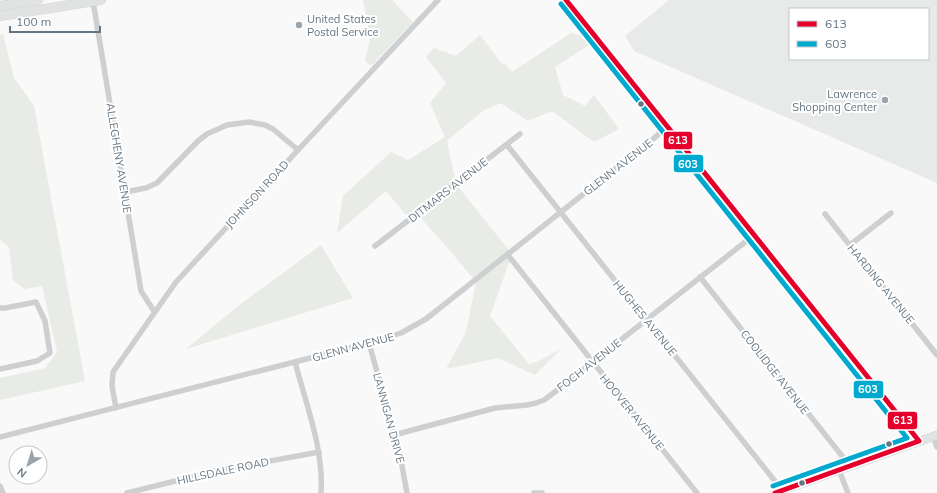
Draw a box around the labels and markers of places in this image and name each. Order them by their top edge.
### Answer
place label: United States Postal Service [307,12,378,39]
marker: United States Postal Service [294,20,304,30]
place label: Lawrence Shopping Center [792,87,877,114]
marker: Lawrence Shopping Center [880,95,890,105]
unlabelled marker [636,99,646,109]
unlabelled marker [884,439,894,449]
unlabelled marker [797,478,807,488]

